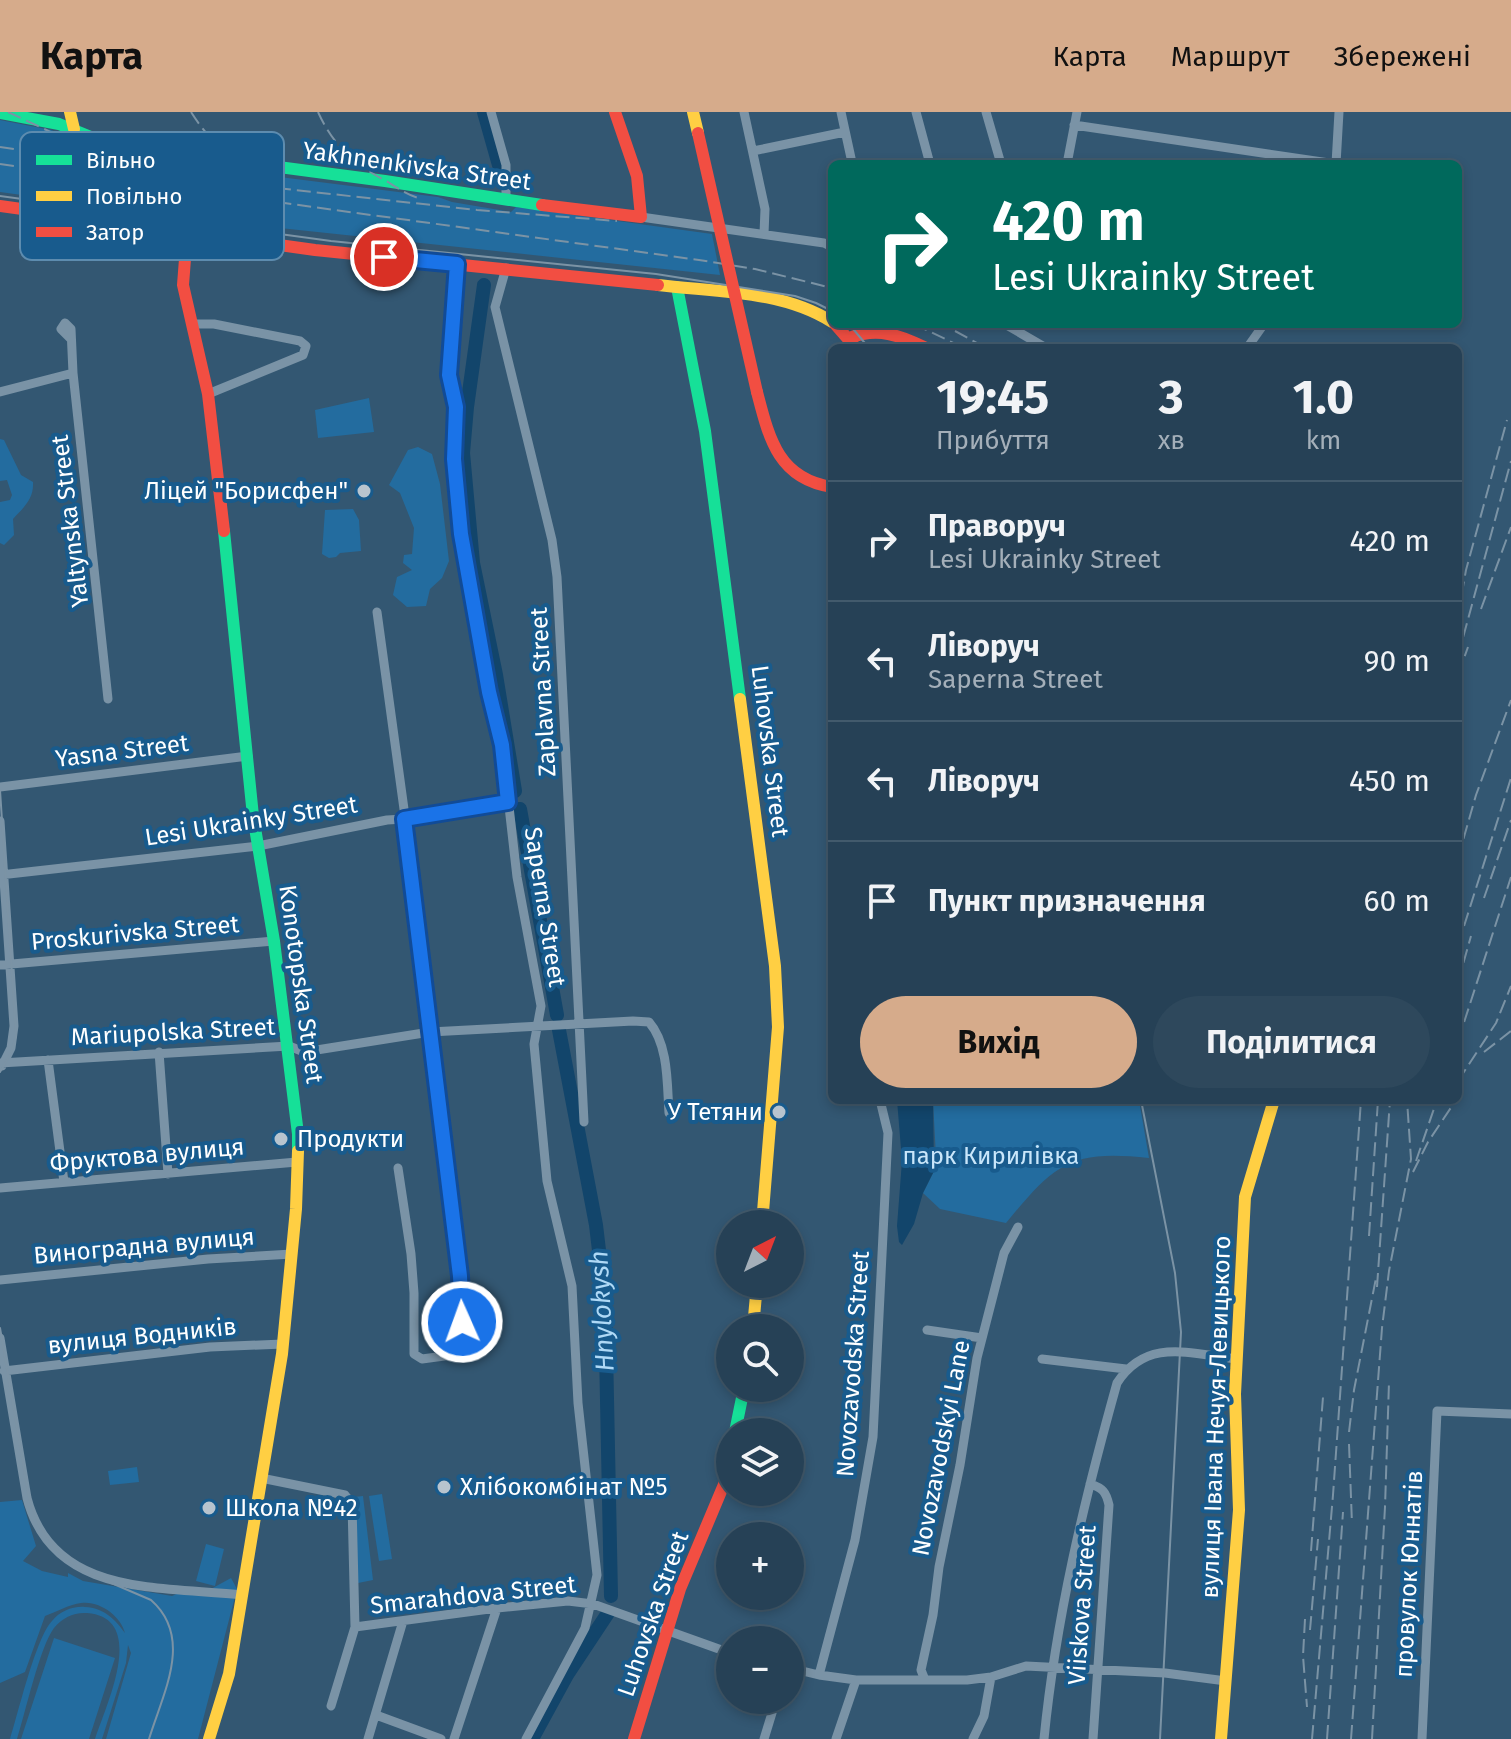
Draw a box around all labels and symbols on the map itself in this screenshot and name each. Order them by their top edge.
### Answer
legend [20,132,284,260]
street label: Yakhnenkivska Street [301,136,533,196]
text: Вільно [86,147,156,174]
text: Повільно [86,183,182,210]
text: Затор [86,219,144,246]
pin [350,223,418,291]
street label: Yaltynska Street [46,433,94,609]
place label: Ліцей "Борисфен" [144,477,348,505]
marker: Ліцей "Борисфен" [355,482,373,500]
street label: Zaplavna Street [525,606,561,777]
street label: Luhovska Street [746,664,794,839]
street label: Yasna Street [54,729,190,773]
street label: Lesi Ukrainky Street [143,790,360,852]
street label: Saperna Street [519,825,571,989]
street label: Konotopska Street [273,883,329,1085]
street label: Proskurivska Street [30,910,240,956]
street label: Mariupolska Street [70,1013,276,1051]
place label: У Тетяни [668,1098,763,1126]
marker: У Тетяни [770,1103,788,1121]
place label: Продукти [297,1125,404,1153]
marker: Продукти [272,1130,290,1148]
street label: Фруктова вулиця [49,1133,245,1177]
park label: парк Кирилівка [903,1142,1079,1170]
north arrow [716,1210,804,1298]
street label: Виноградна вулиця [32,1222,256,1270]
street label: вулиця Івана Нечуя-Левицького [1196,1235,1236,1599]
water label: Hnylokysh [583,1250,621,1372]
street label: Novozavodska Street [831,1250,875,1478]
position arrow [420,1280,504,1364]
street label: вулиця Водників [46,1312,238,1360]
street label: Novozavodskyi Lane [906,1338,976,1558]
street label: провулок Юннатів [1390,1470,1428,1678]
place label: Хлібокомбінат №5 [460,1473,667,1501]
marker: Хлібокомбінат №5 [435,1478,453,1496]
place label: Школа №42 [225,1494,358,1522]
marker: Школа №42 [200,1499,218,1517]
street label: Viiskova Street [1062,1524,1102,1686]
street label: Luhovska Street [612,1527,694,1700]
street label: Smarahdova Street [369,1570,577,1620]

